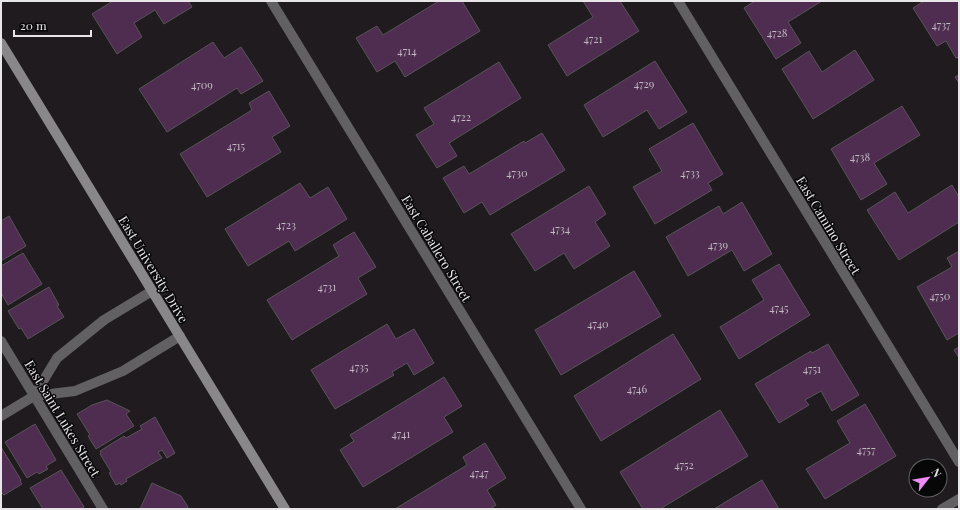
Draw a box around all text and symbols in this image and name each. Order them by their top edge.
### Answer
scale bar [14,12,91,38]
text: 20 m [20,17,47,33]
house number: 4737 [931,17,951,32]
house number: 4728 [767,25,788,40]
house number: 4721 [583,31,603,46]
house number: 4714 [397,43,417,58]
house number: 4729 [634,76,655,91]
house number: 4709 [191,77,213,92]
house number: 4722 [451,109,471,124]
house number: 4715 [227,138,246,153]
house number: 4738 [850,149,870,164]
house number: 4730 [506,165,528,180]
house number: 4733 [680,165,700,180]
street label: East Camino Street [793,173,865,278]
street label: East Caballero Street [398,191,476,305]
street label: East University Drive [115,212,193,326]
house number: 4723 [276,217,296,232]
house number: 4734 [550,221,571,236]
house number: 4739 [708,237,729,252]
house number: 4731 [318,279,336,294]
house number: 4750 [930,288,951,303]
house number: 4745 [769,300,789,315]
house number: 4740 [587,316,609,331]
street label: East Saint Lukes Street [21,357,105,480]
house number: 4735 [349,359,369,374]
house number: 4751 [803,361,821,376]
house number: 4746 [627,381,648,396]
house number: 4741 [392,426,410,441]
house number: 4757 [857,442,876,457]
house number: 4752 [674,457,694,472]
north arrow [908,458,948,498]
house number: 4747 [469,465,489,480]
text: N [929,465,946,480]

